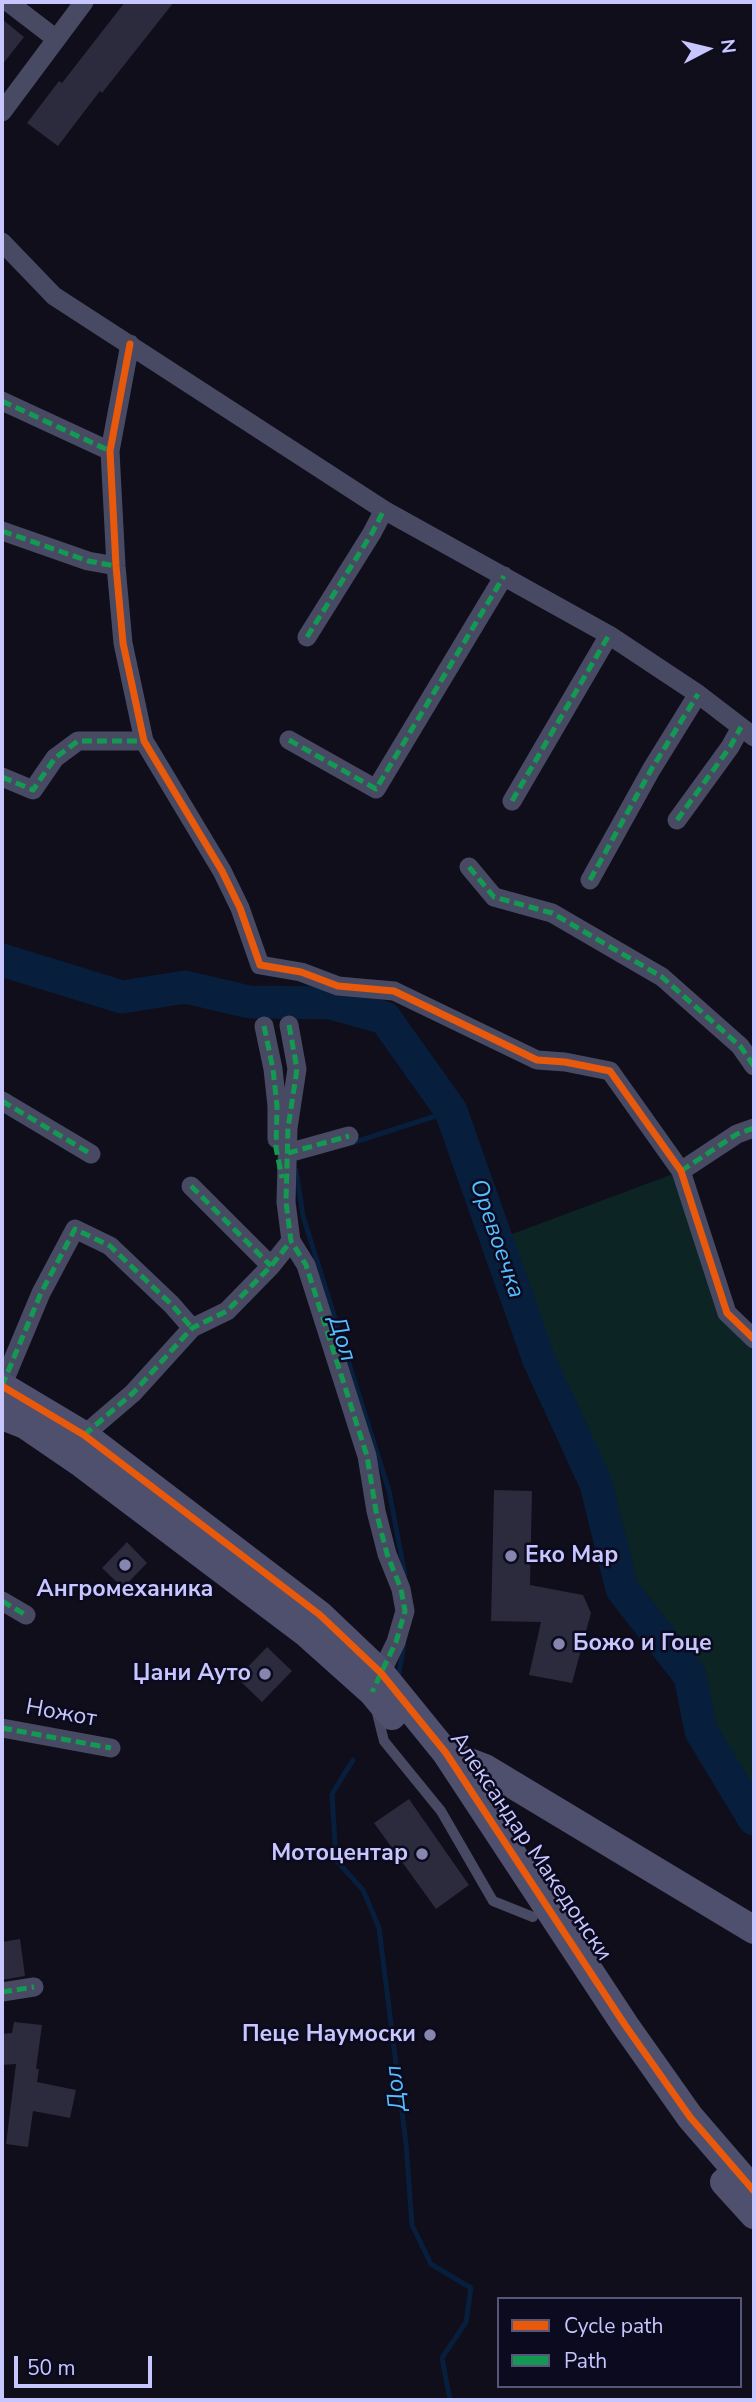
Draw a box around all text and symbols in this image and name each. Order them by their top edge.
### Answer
north arrow [672,14,742,84]
text: N [714,38,742,55]
water label: Оревоечка [462,1176,530,1302]
water label: Дол [321,1313,361,1365]
place label: Еко Мар [525,1542,618,1570]
marker: Еко Мар [503,1548,519,1564]
marker: Ангромеханика [117,1557,133,1573]
place label: Ангромеханика [37,1576,213,1604]
place label: Божо и Гоце [573,1630,712,1658]
marker: Божо и Гоце [551,1636,567,1652]
place label: Џани Ауто [133,1660,251,1688]
marker: Џани Ауто [257,1666,273,1682]
street label: Ножот [23,1694,99,1734]
street label: Александар Македонски [443,1727,617,1967]
place label: Мотоцентар [271,1840,408,1868]
marker: Мотоцентар [414,1846,430,1862]
place label: Пеце Наумоски [242,2021,416,2049]
marker: Пеце Наумоски [422,2027,438,2043]
water label: Дол [380,2064,414,2112]
legend [497,2297,742,2388]
text: Cycle path [564,2312,663,2340]
scale bar [18,2342,156,2386]
text: Path [564,2347,607,2375]
text: 50 m [27,2354,76,2382]

